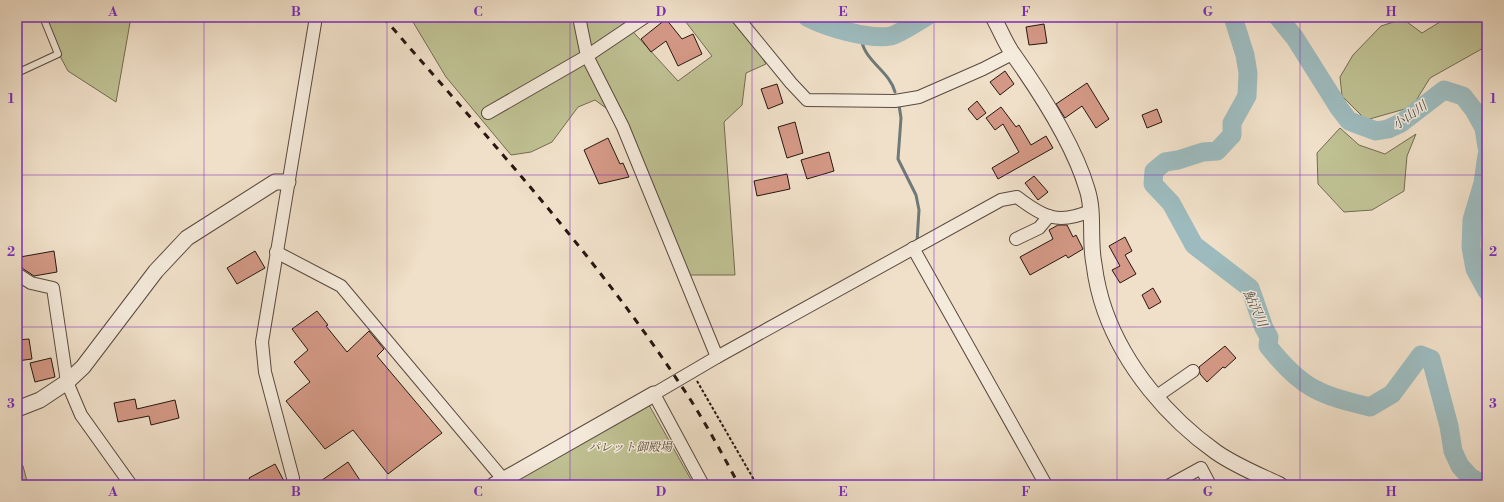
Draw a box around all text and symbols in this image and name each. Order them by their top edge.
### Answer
text: A [107,4,118,20]
text: B [291,4,301,20]
text: C [473,4,483,20]
text: D [656,4,666,20]
text: E [838,4,848,20]
text: F [1021,4,1031,20]
text: G [1203,4,1214,20]
text: H [1386,4,1397,20]
text: 1 [8,91,15,107]
text: 1 [1490,91,1497,107]
water label: 小山川 [1389,97,1432,134]
text: 2 [7,244,15,260]
text: 2 [1489,244,1497,260]
water label: 鮎沢川 [1240,287,1271,331]
text: 3 [7,396,15,412]
text: 3 [1489,396,1497,412]
park label: パレット御殿場 [588,440,673,455]
text: A [107,484,118,500]
text: B [291,484,301,500]
text: C [473,484,483,500]
text: D [656,484,666,500]
text: E [838,484,848,500]
text: F [1021,484,1031,500]
text: G [1203,484,1214,500]
text: H [1386,484,1397,500]

